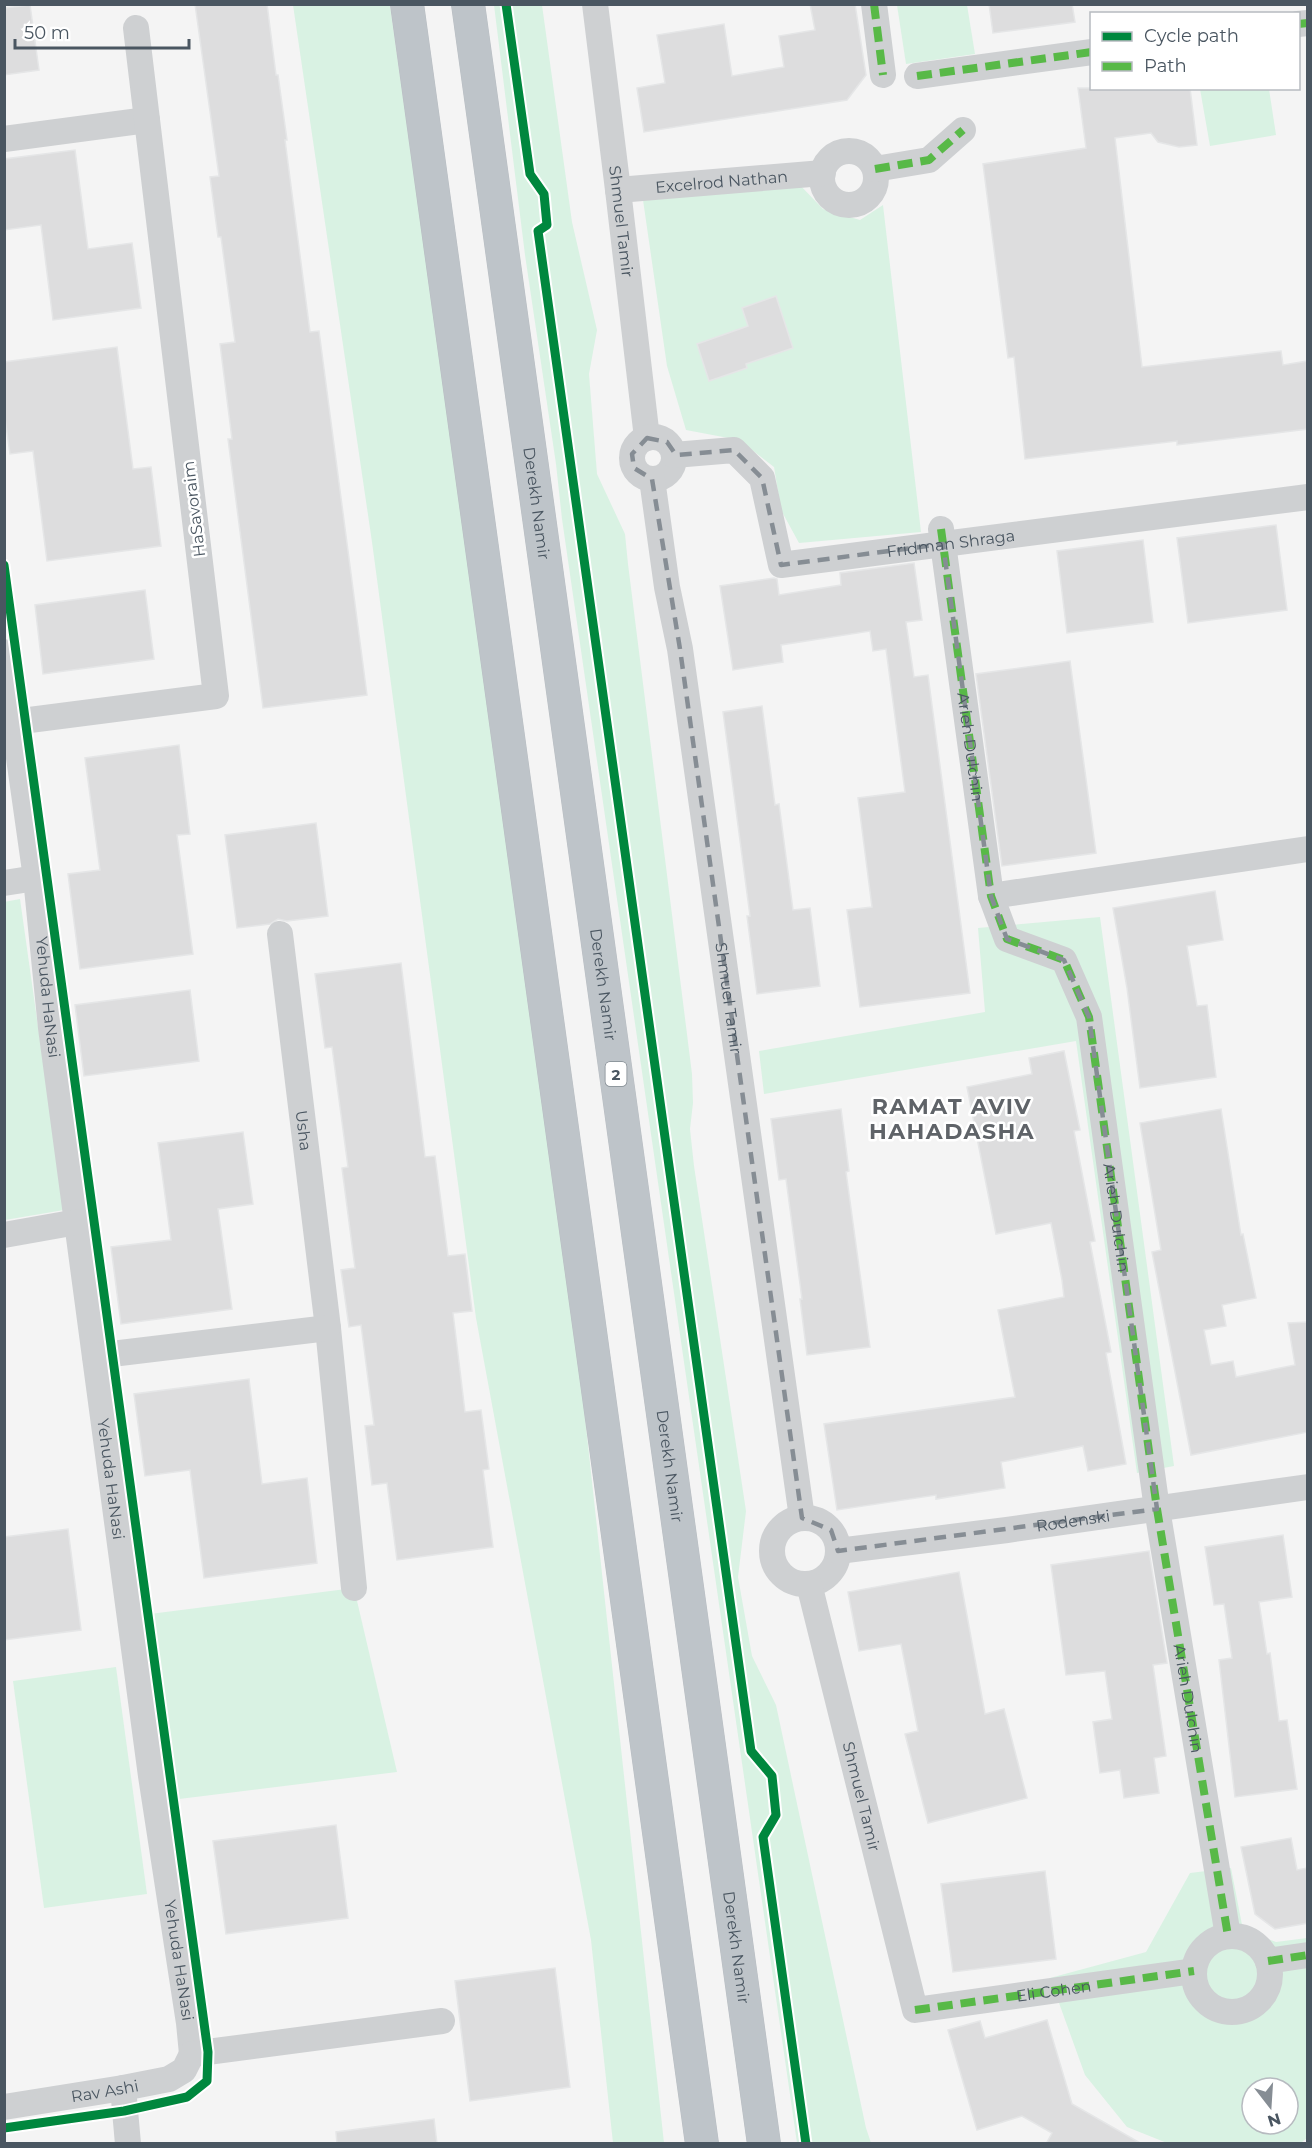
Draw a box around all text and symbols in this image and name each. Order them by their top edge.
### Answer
scale bar [15,12,189,50]
legend [1090,12,1300,90]
text: 50 m [24,22,70,44]
text: Cycle path [1144,25,1239,47]
text: Path [1144,55,1187,77]
street label: Shmuel Tamir [606,164,638,278]
street label: Excelrod Nathan [655,166,789,196]
street label: Derekh Namir [520,446,554,561]
street label: HaSavoraim [179,460,209,558]
street label: Fridman Shraga [885,525,1016,561]
street label: Arieh Dulchin [954,691,988,803]
street label: Derekh Namir [586,927,621,1042]
street label: Yehuda HaNasi [32,935,64,1059]
street label: Shmuel Tamir [712,941,746,1055]
road number: 2 [606,1062,626,1086]
district label: RAMAT AVIV HAHADASHA [869,1093,1035,1145]
street label: Usha [292,1109,316,1152]
street label: Arieh Dulchin [1100,1162,1134,1274]
street label: Derekh Namir [653,1409,687,1524]
street label: Yehuda HaNasi [94,1417,129,1541]
street label: Rodenski [1035,1506,1111,1535]
street label: Arieh Dulchin [1170,1643,1207,1754]
street label: Shmuel Tamir [839,1740,885,1853]
street label: Derekh Namir [720,1890,754,2005]
street label: Yehuda HaNasi [161,1898,198,2022]
street label: Eli Cohen [1015,1976,1093,2005]
street label: Rav Ashi [70,2076,140,2106]
north arrow [1240,2076,1300,2136]
text: N [1265,2109,1283,2131]

